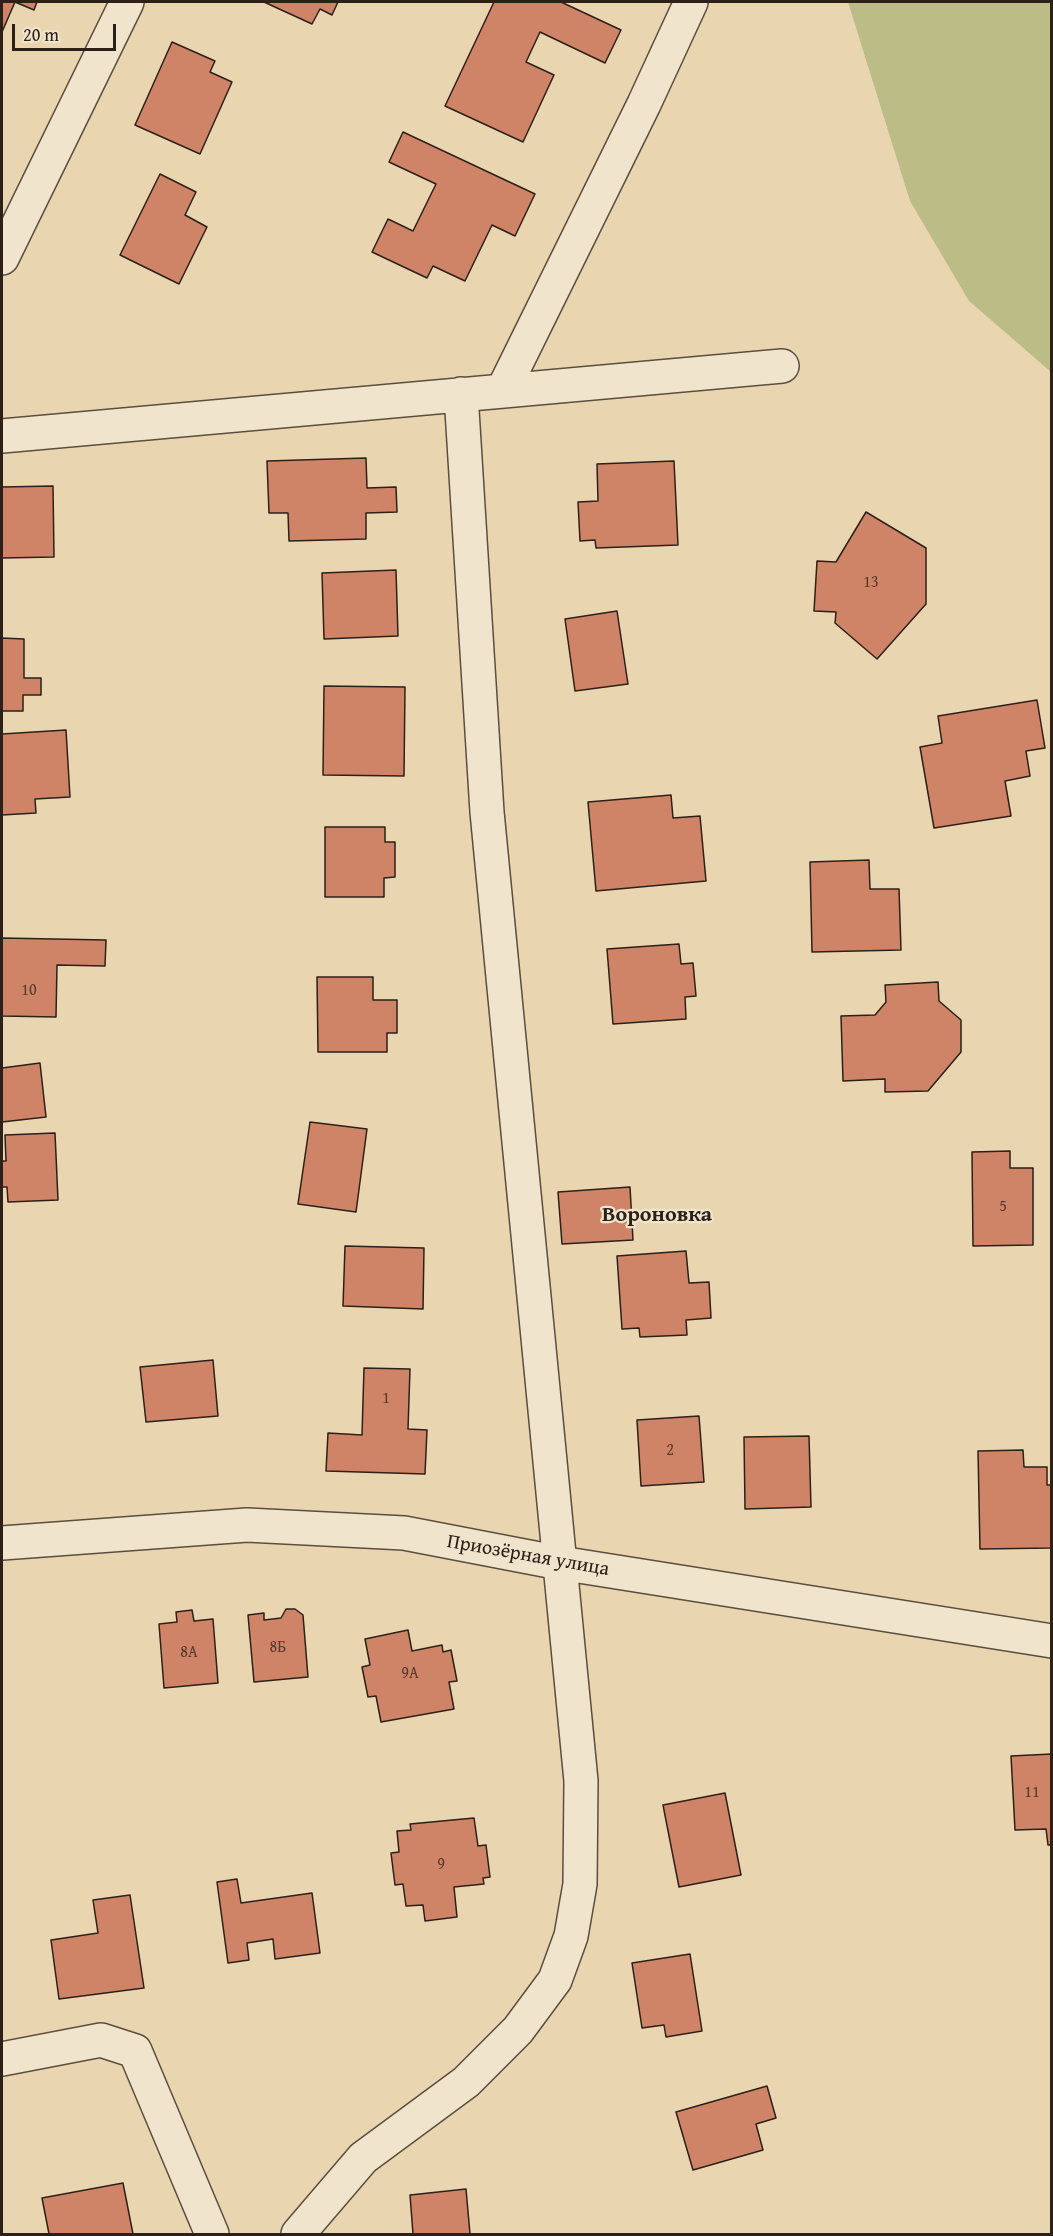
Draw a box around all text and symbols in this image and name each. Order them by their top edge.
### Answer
scale bar [15,12,118,50]
text: 20 m [23,21,59,48]
house number: 13 [863,573,879,593]
house number: 10 [21,981,37,1001]
house number: 5 [999,1197,1007,1217]
district label: Вороновка [602,1202,712,1228]
house number: 1 [382,1389,390,1409]
house number: 2 [666,1441,674,1461]
street label: Приозёрная улица [445,1530,611,1582]
house number: 8Б [270,1638,286,1658]
house number: 8А [180,1643,198,1663]
house number: 9А [401,1664,419,1684]
house number: 11 [1024,1783,1040,1803]
house number: 9 [437,1855,445,1875]

